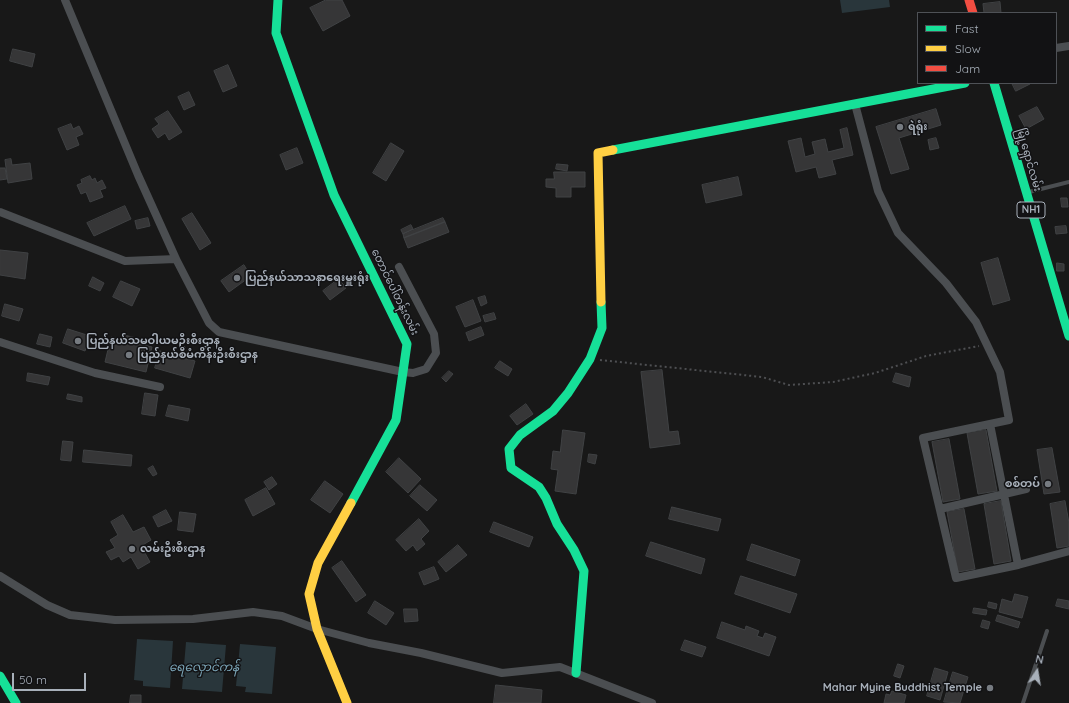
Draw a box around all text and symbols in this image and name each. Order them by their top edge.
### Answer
legend [917,12,1057,84]
text: Fast [955,21,979,36]
text: Slow [955,41,981,56]
text: Jam [955,61,980,76]
place label: ရဲရုံး [908,120,928,134]
marker: ရဲရုံး [895,122,905,132]
street label: မြို့ရှောင်လမ်း [1014,127,1044,193]
road number: NH1 [1017,202,1045,218]
street label: တောင်ပေါ်တန်းလမ်း [368,247,422,337]
place label: ပြည်နယ်သာသနာရေးမှူးရုံး [245,271,369,285]
marker: ပြည်နယ်သာသနာရေးမှူးရုံး [232,273,242,283]
place label: ပြည်နယ်သမဝါယမဦးစီးဌာန [86,334,220,348]
marker: ပြည်နယ်သမဝါယမဦးစီးဌာန [73,336,83,346]
place label: ပြည်နယ်စီမံကိန်းဦးစီးဌာန [137,348,258,362]
marker: ပြည်နယ်စီမံကိန်းဦးစီးဌာန [124,350,134,360]
place label: စစ်တပ် [1005,477,1040,491]
marker: စစ်တပ် [1043,479,1053,489]
place label: လမ်းဦးစီးဌာန [140,542,205,556]
marker: လမ်းဦးစီးဌာန [127,544,137,554]
north arrow [1017,651,1057,691]
text: N [1034,652,1045,667]
water label: ရေလှောင်ကန် [169,660,239,674]
scale bar [14,665,88,691]
text: 50 m [19,672,47,687]
place label: Mahar Myine Buddhist Temple [823,681,982,695]
marker: Mahar Myine Buddhist Temple [985,683,995,693]

